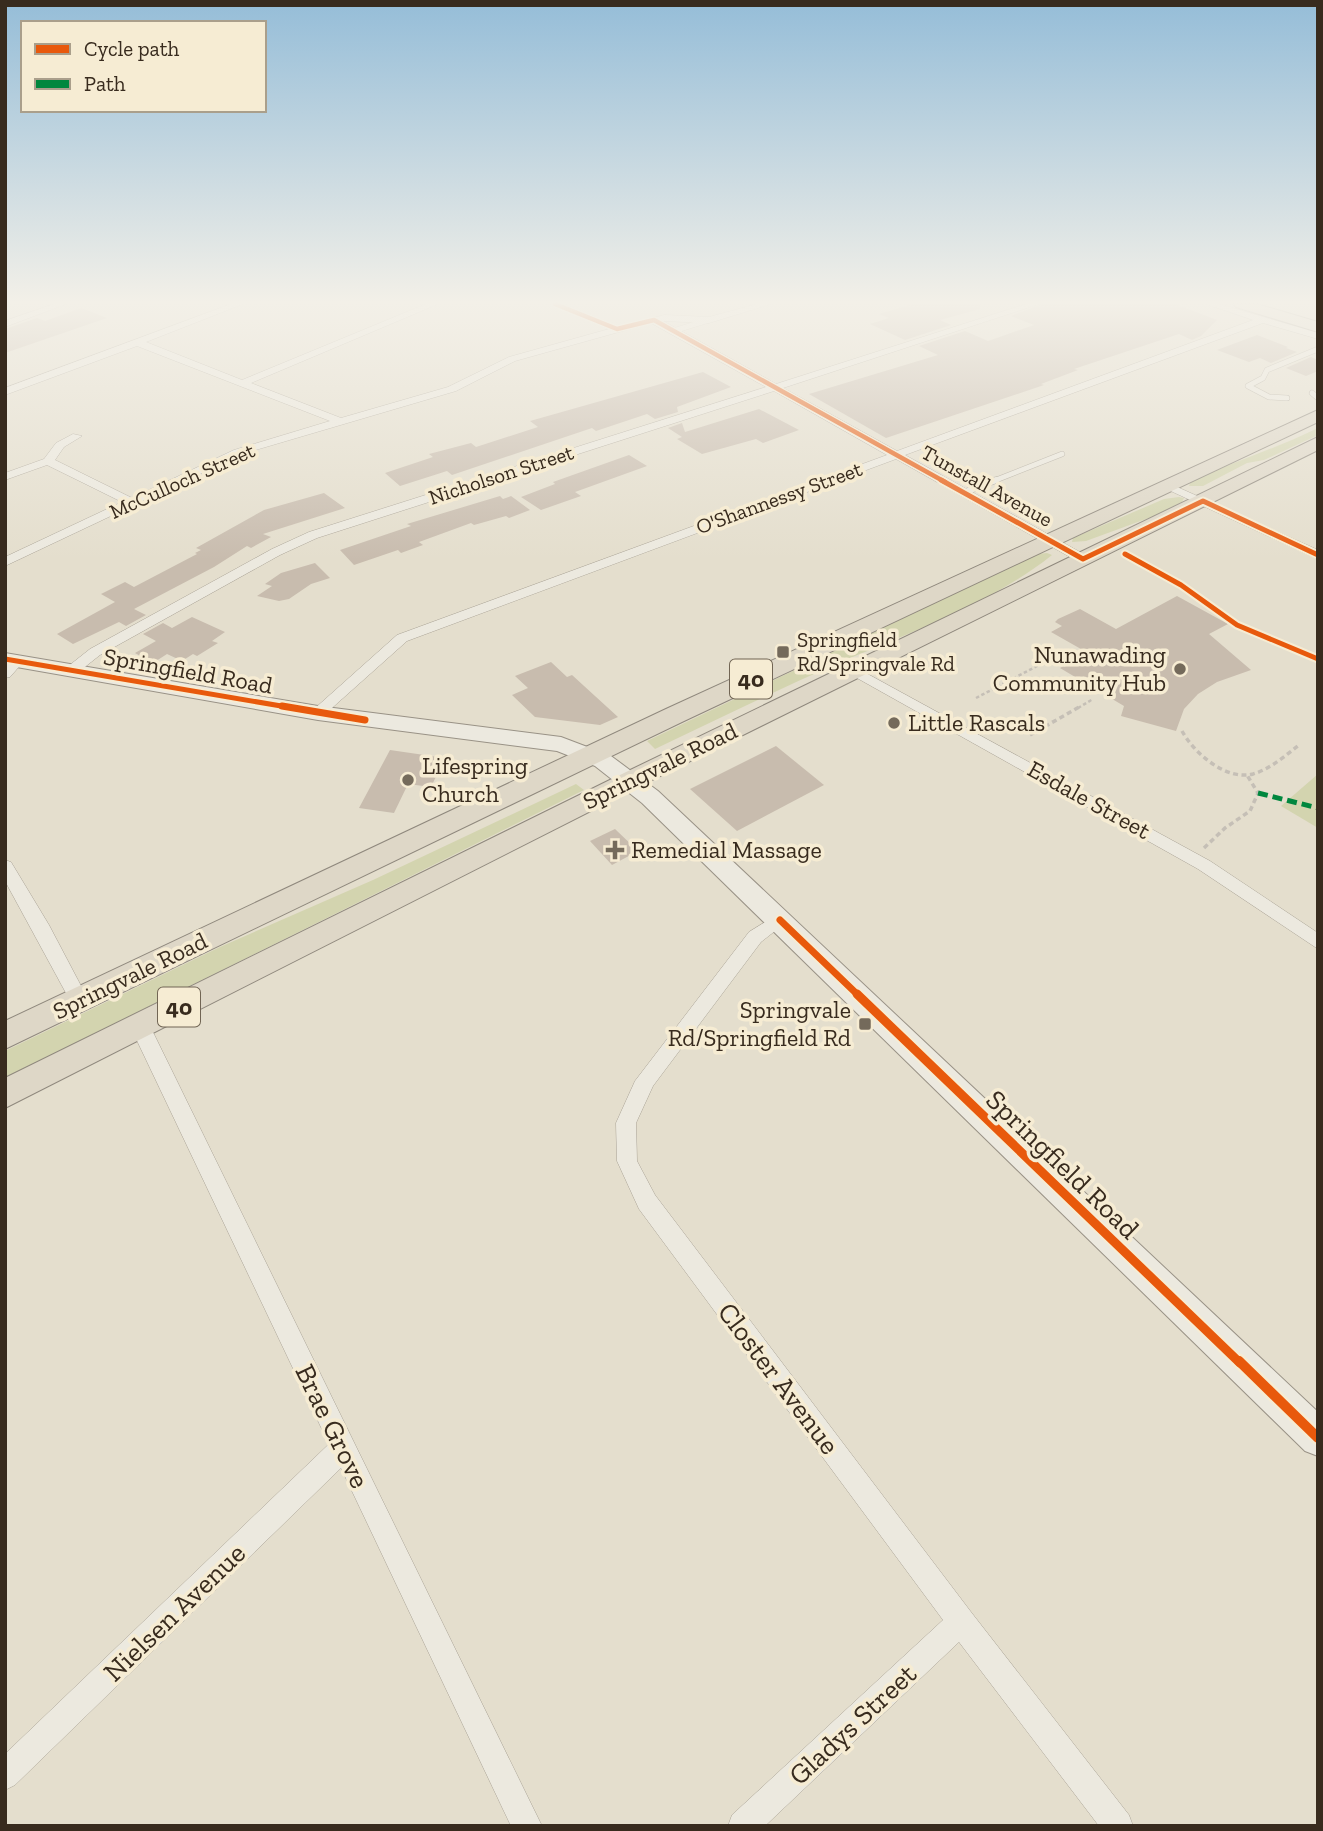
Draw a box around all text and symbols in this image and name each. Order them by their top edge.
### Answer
legend [21,21,266,112]
text: Cycle path [84,36,179,61]
text: Path [84,71,126,96]
street label: McCulloch Street [105,437,259,524]
street label: Nicholson Street [425,439,577,510]
street label: Tunstall Avenue [917,439,1057,532]
street label: O'Shannessy Street [692,456,866,539]
place label: Springfield Rd/Springvale Rd [797,627,955,676]
place label: Nunawading Community Hub [993,640,1166,697]
street label: Springfield Road [101,641,275,700]
marker: Springfield Rd/Springvale Rd [775,644,791,660]
road number: 40 [730,660,772,698]
marker: Nunawading Community Hub [1172,661,1188,677]
place label: Little Rascals [908,708,1045,737]
marker: Little Rascals [886,715,902,731]
street label: Springvale Road [578,716,742,815]
place label: Lifespring Church [422,751,528,808]
street label: Esdale Street [1023,754,1156,845]
marker: Lifespring Church [400,772,416,788]
place label: Remedial Massage [631,835,822,864]
marker: Remedial Massage [605,840,625,860]
street label: Springvale Road [48,926,212,1025]
road number: 40 [158,988,200,1026]
place label: Springvale Rd/Springfield Rd [668,995,851,1052]
marker: Springvale Rd/Springfield Rd [857,1016,873,1032]
street label: Springfield Road [979,1083,1146,1246]
street label: Closter Avenue [711,1296,846,1461]
street label: Brae Grove [288,1359,377,1494]
street label: Nielsen Avenue [97,1536,252,1688]
street label: Gladys Street [782,1657,923,1792]

